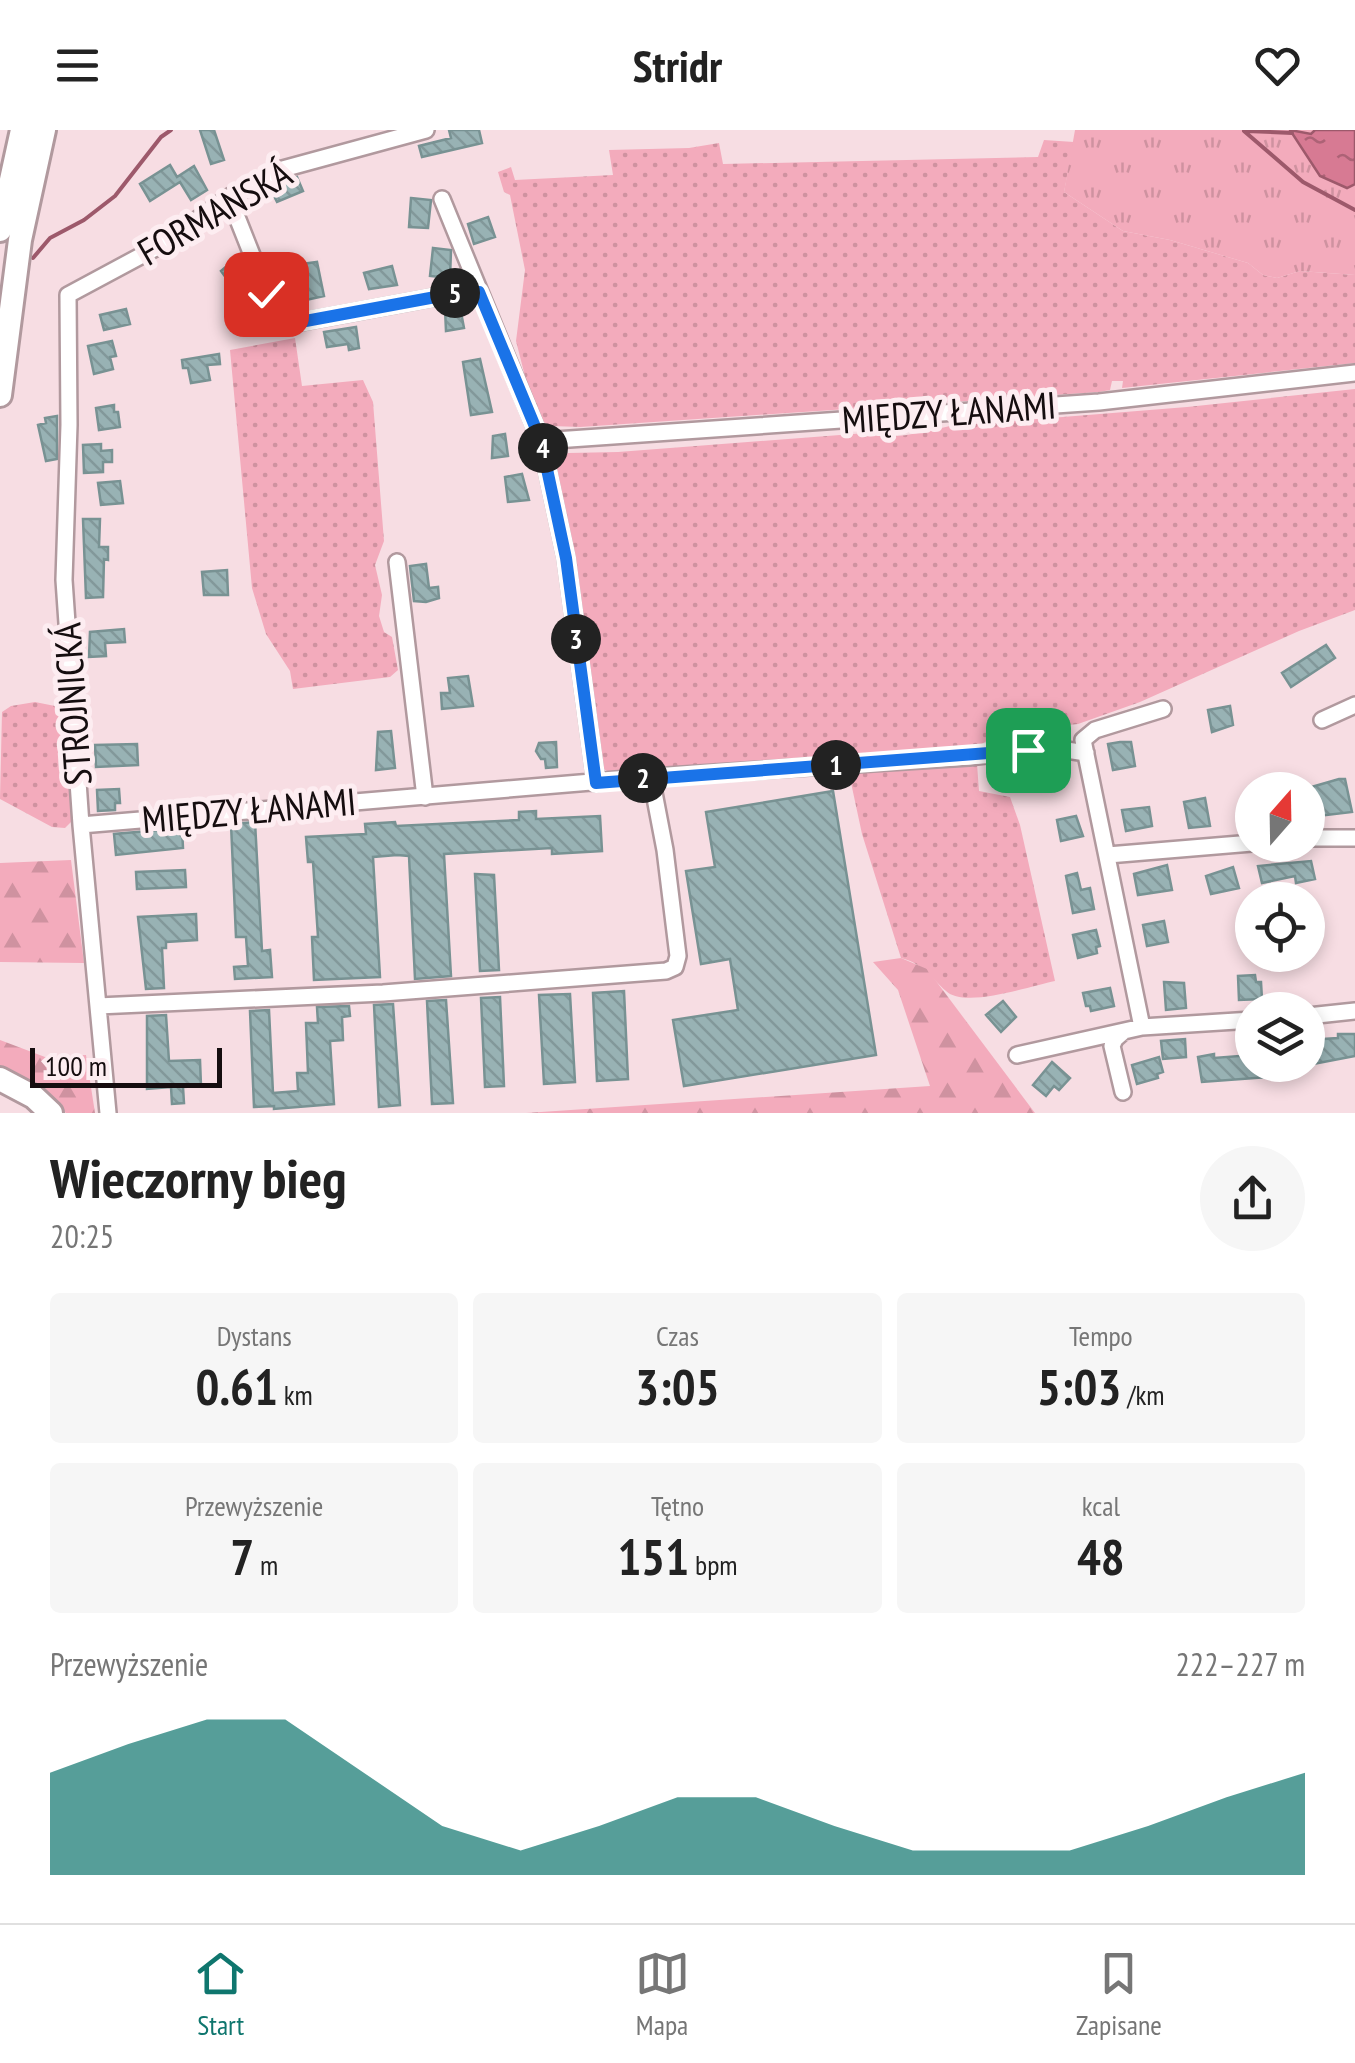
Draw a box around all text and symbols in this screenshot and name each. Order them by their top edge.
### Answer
text: Stridr [633,36,722,94]
icon: menu [50,38,105,93]
icon: heart [1250,38,1305,93]
street label: FORMANSKÁ [129,148,300,275]
pin [224,252,309,337]
icon: check [239,267,294,322]
pin: 5 [430,268,480,318]
text: 5 [448,274,462,311]
street label: MIĘDZY ŁANAMI [840,380,1058,443]
pin: 4 [518,423,568,473]
text: 4 [536,429,550,466]
pin: 3 [551,614,601,664]
text: 3 [569,620,583,657]
street label: STROJNICKÁ [41,621,102,787]
pin [986,708,1071,793]
icon: arrive [1001,723,1056,778]
pin: 1 [811,740,861,790]
text: 1 [829,746,843,783]
pin: 2 [618,753,668,803]
text: 2 [636,759,650,796]
north arrow [1235,772,1325,862]
map controls [1235,772,1325,1082]
street label: MIĘDZY ŁANAMI [140,776,358,843]
button: locate [1235,882,1325,972]
button: layers [1235,992,1325,1082]
scale bar [30,1043,222,1088]
text: 100 m [45,1047,107,1084]
text: Wieczorny bieg [50,1142,347,1213]
button: share [1200,1146,1305,1251]
text: 20:25 [50,1215,114,1257]
text: Dystans [217,1317,292,1354]
text: Czas [656,1317,699,1354]
text: Tempo [1069,1317,1133,1354]
text: 0.61 [195,1354,278,1419]
text: 3:05 [635,1354,720,1419]
text: 5:03 [1037,1354,1121,1419]
text: km [278,1376,313,1413]
text: /km [1121,1376,1165,1413]
text: Przewyższenie [185,1487,323,1524]
text: Tętno [651,1487,704,1524]
text: kcal [1082,1487,1120,1524]
text: 7 [230,1524,254,1589]
text: 151 [617,1524,689,1589]
text: 48 [1077,1524,1125,1589]
text: m [254,1546,278,1583]
text: bpm [689,1546,738,1583]
text: Przewyższenie [50,1643,208,1685]
text: 222–227 m [1175,1643,1305,1685]
tab: Start [193,1946,248,2043]
tab: Mapa [635,1946,690,2043]
tab: Zapisane [1076,1946,1162,2043]

